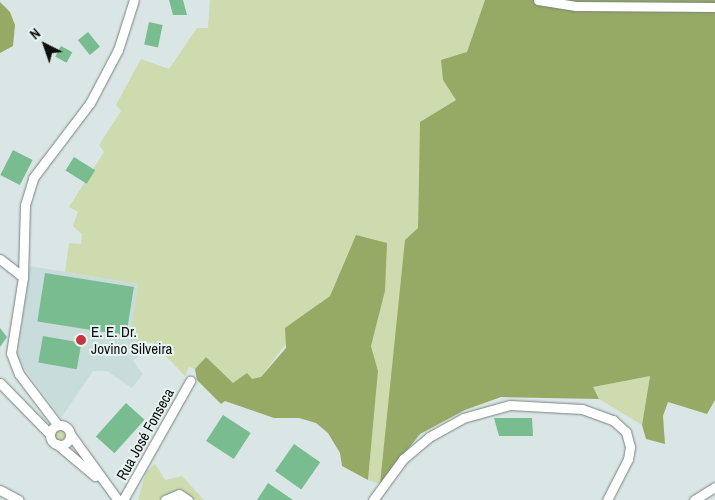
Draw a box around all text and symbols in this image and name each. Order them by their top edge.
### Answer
north arrow [20,20,70,70]
text: N [26,24,44,43]
place label: E. E. Dr. Jovino Silveira [91,322,172,357]
marker: E. E. Dr. Jovino Silveira [75,334,87,346]
street label: Rua José Fonseca [112,385,178,483]

